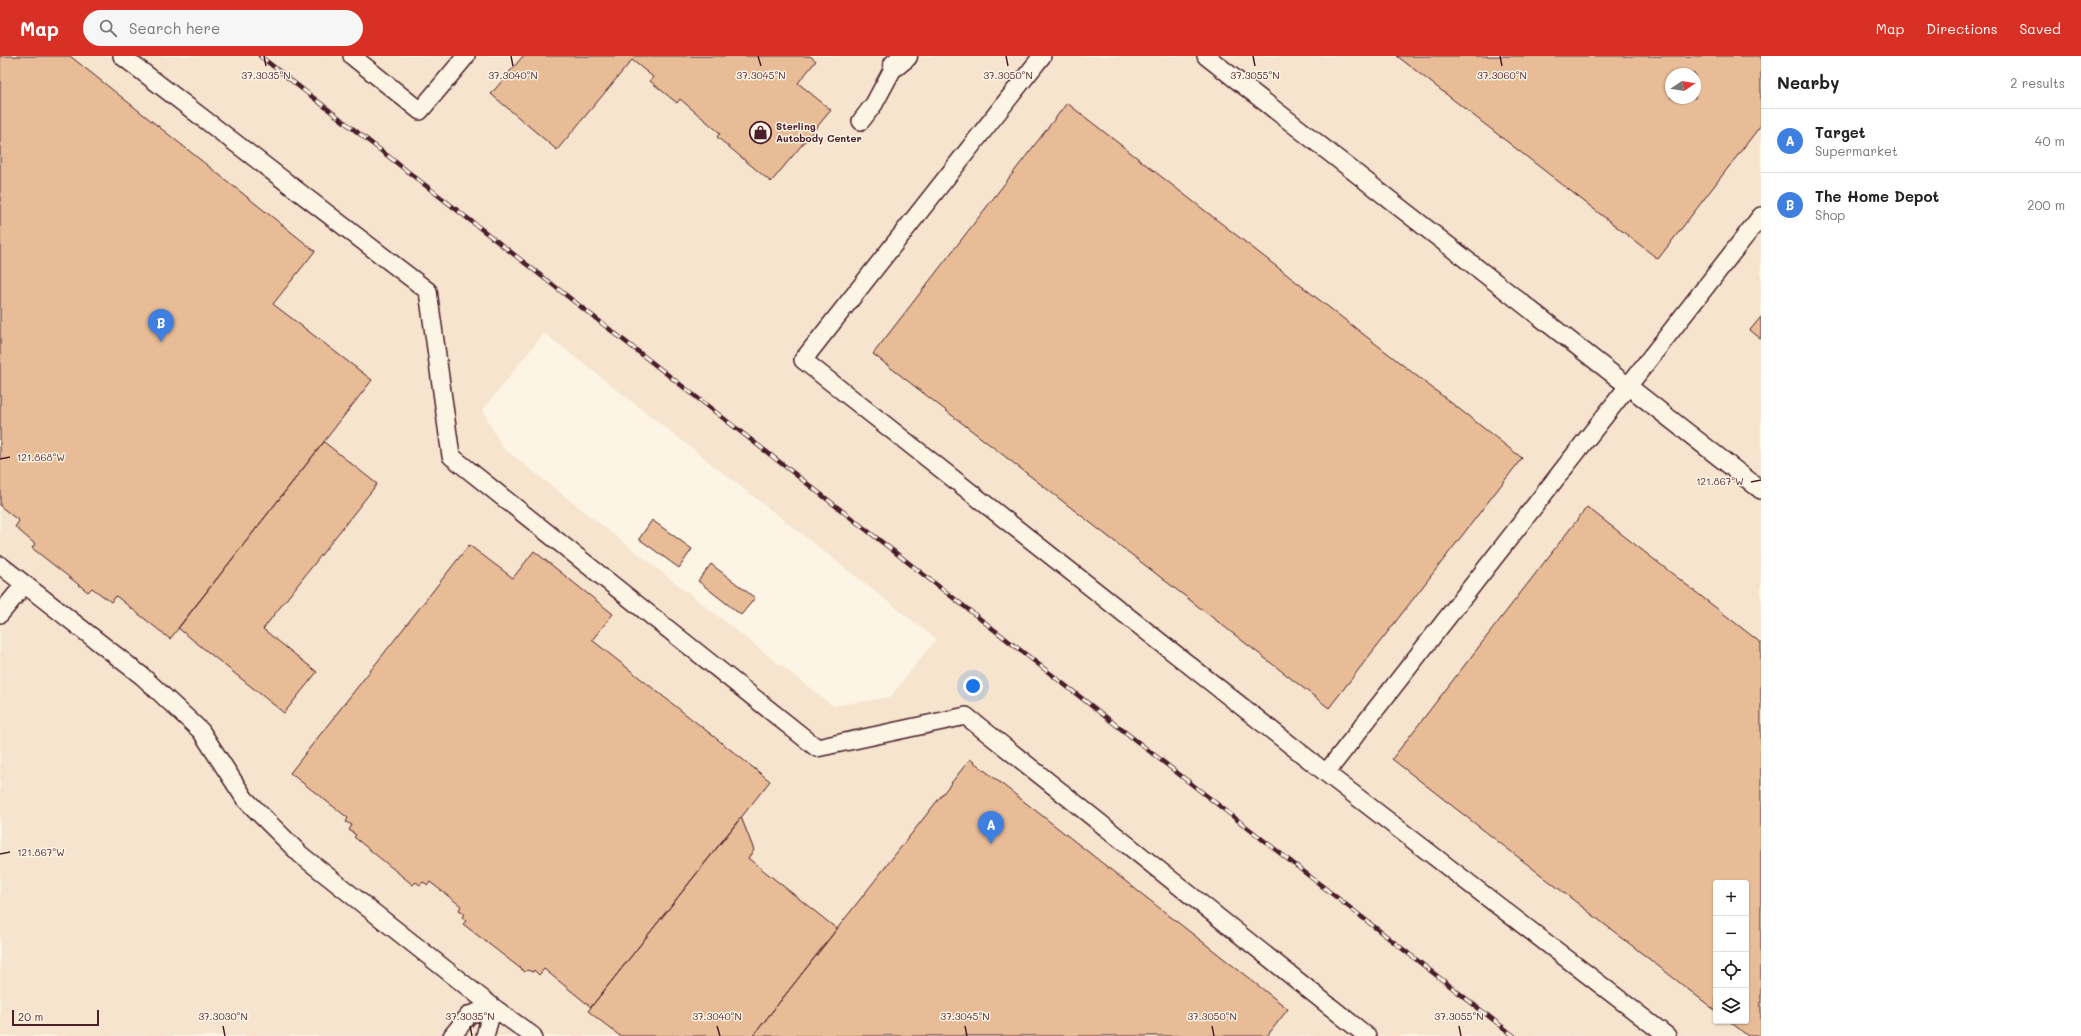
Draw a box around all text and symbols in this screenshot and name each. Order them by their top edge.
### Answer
search box [83,10,363,46]
text: Map [20,16,59,41]
icon: search [97,17,119,39]
text: Search here [129,18,220,38]
text: Map [1876,19,1904,38]
text: Directions [1926,19,1997,38]
text: Saved [2019,19,2061,38]
text: 37.3035°N [241,68,291,82]
text: 37.3040°N [488,68,538,82]
text: 37.3045°N [736,68,786,82]
text: 37.3050°N [983,68,1033,82]
text: 37.3055°N [1230,68,1280,82]
text: 37.3060°N [1477,68,1527,82]
north arrow [1665,68,1701,104]
text: Nearby [1777,71,1839,93]
text: 2 results [2010,74,2065,91]
shop icon: Sterling Autobody Center [748,119,774,145]
place label: Sterling Autobody Center [776,119,862,145]
text: Target [1815,122,1865,142]
text: A [1785,132,1795,149]
text: 40 m [2035,132,2065,149]
text: Supermarket [1815,142,1898,159]
text: The Home Depot [1815,186,1939,206]
text: B [1786,196,1794,213]
text: 200 m [2027,196,2065,213]
text: Shop [1815,206,1845,223]
pin: B [148,309,174,342]
text: 121.868°W [17,450,65,464]
text: 121.867°W [1696,474,1744,488]
your location [963,676,983,696]
pin: A [978,811,1004,844]
text: 121.867°W [17,845,65,859]
map controls [1713,880,1749,1024]
button: + [1713,880,1749,916]
button: − [1713,916,1749,952]
button: locate [1713,952,1749,988]
button: layers [1713,988,1749,1024]
scale bar [12,1008,99,1027]
text: 20 m [18,1009,43,1024]
text: 37.3030°N [198,1009,248,1023]
text: 37.3035°N [445,1009,495,1023]
text: 37.3040°N [692,1009,742,1023]
text: 37.3045°N [940,1009,990,1023]
text: 37.3050°N [1187,1009,1237,1023]
text: 37.3055°N [1434,1009,1484,1023]

